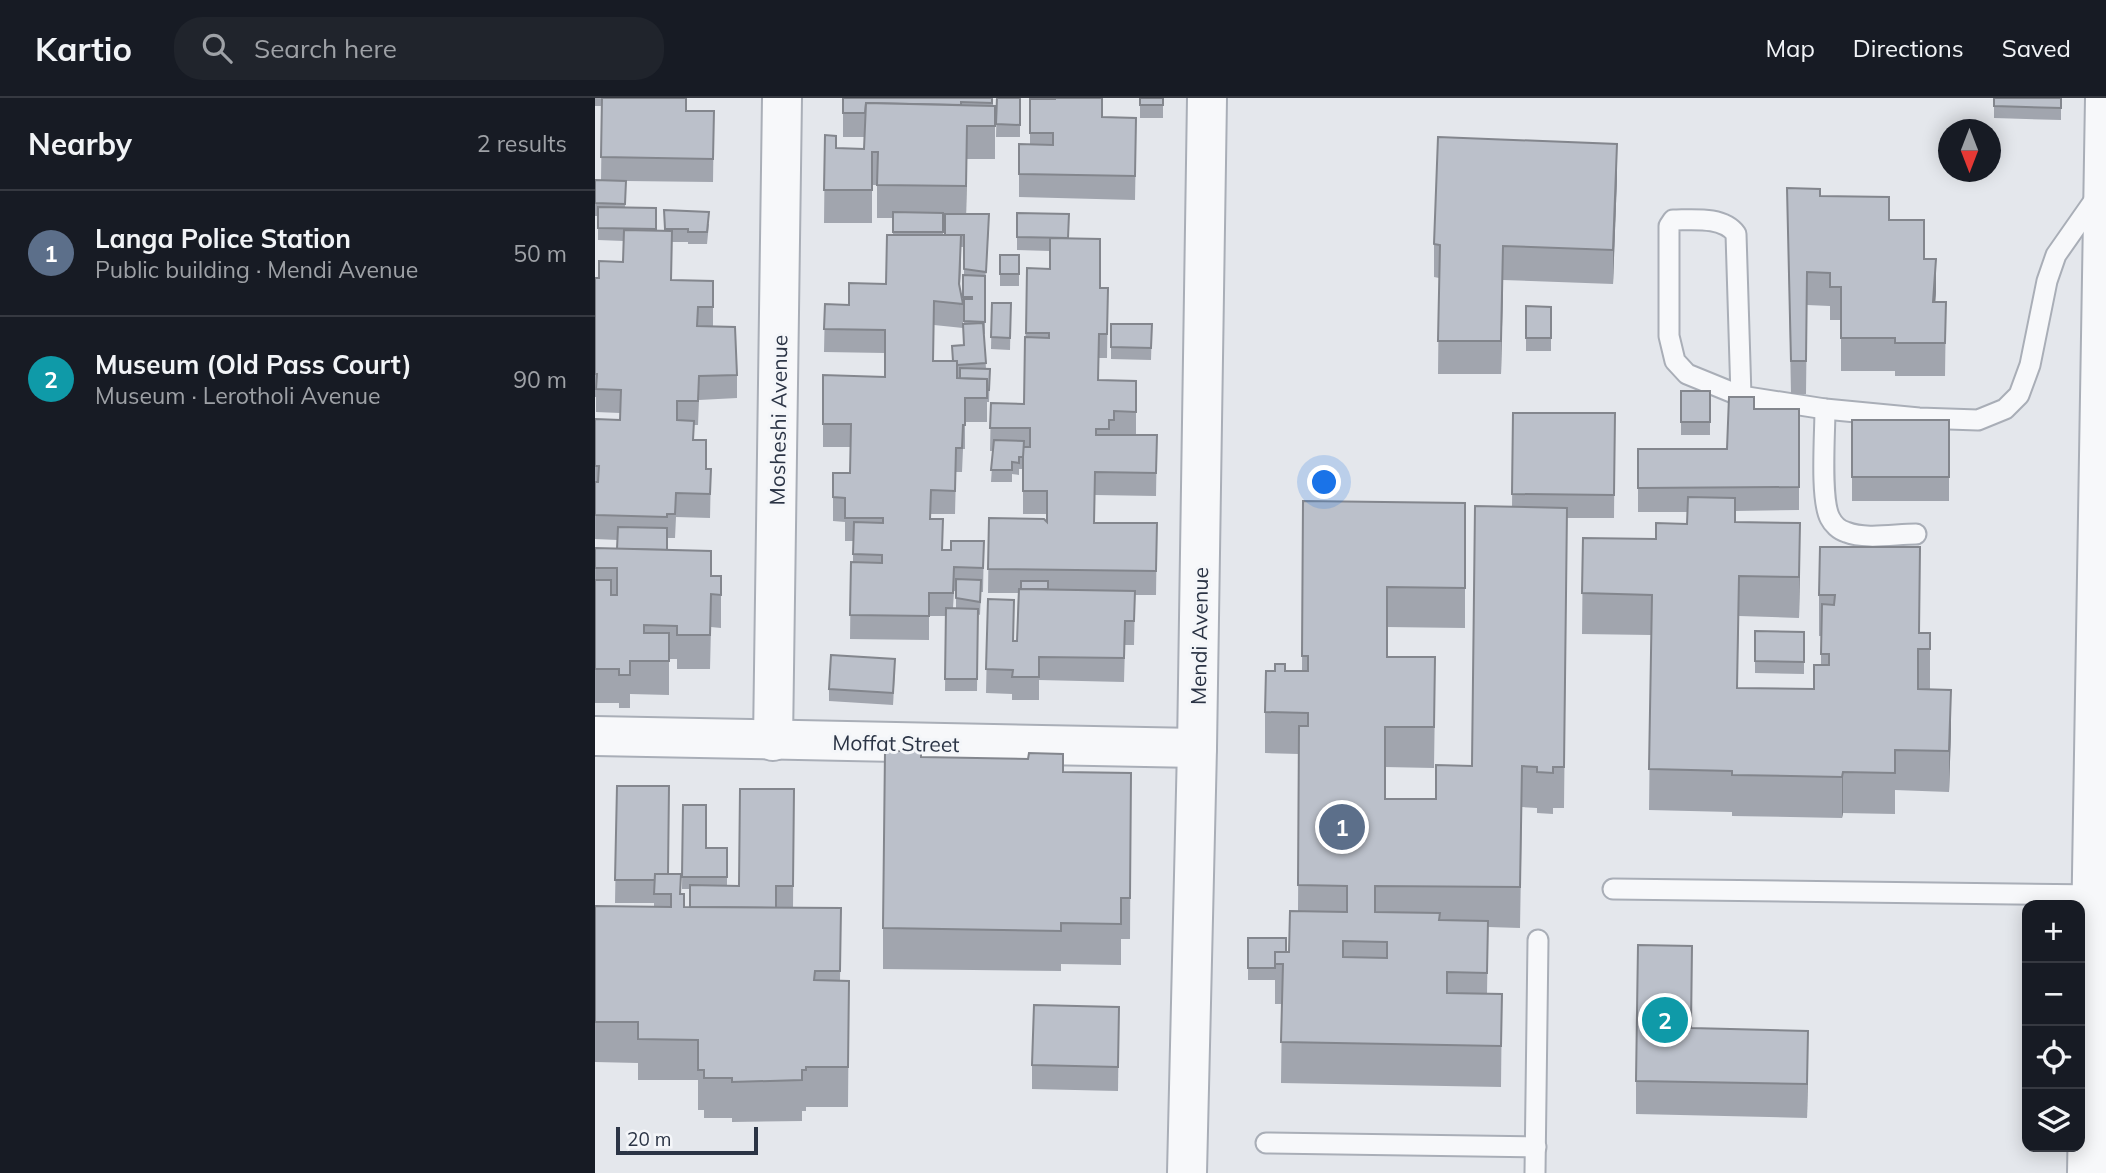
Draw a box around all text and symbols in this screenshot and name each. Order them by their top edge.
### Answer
search box [174,17,664,80]
text: Kartio [35,28,132,69]
icon: search [198,29,236,67]
text: Search here [254,32,397,65]
text: Map [1765,33,1815,63]
text: Directions [1853,33,1964,63]
text: Saved [2002,33,2071,63]
north arrow [1938,119,2001,182]
text: Nearby [28,125,132,163]
text: 2 results [477,129,567,158]
text: Langa Police Station [95,222,351,255]
text: 1 [44,239,58,268]
text: 50 m [513,239,567,268]
text: Public building · Mendi Avenue [95,255,418,284]
street label: Mosheshi Avenue [764,335,792,505]
text: Museum (Old Pass Court) [95,348,412,381]
text: 2 [44,365,58,394]
text: 90 m [513,365,567,394]
text: Museum · Lerotholi Avenue [95,381,381,410]
your location [1307,465,1341,499]
street label: Mendi Avenue [1185,567,1213,705]
street label: Moffat Street [832,729,960,757]
pin: 1 [1319,801,1365,853]
map controls [2022,900,2085,1152]
button: + [2022,900,2085,963]
button: − [2022,963,2085,1026]
pin: 2 [1642,994,1688,1046]
button: locate [2022,1026,2085,1089]
button: layers [2022,1089,2085,1152]
scale bar [616,1124,758,1156]
text: 20 m [627,1127,671,1151]

